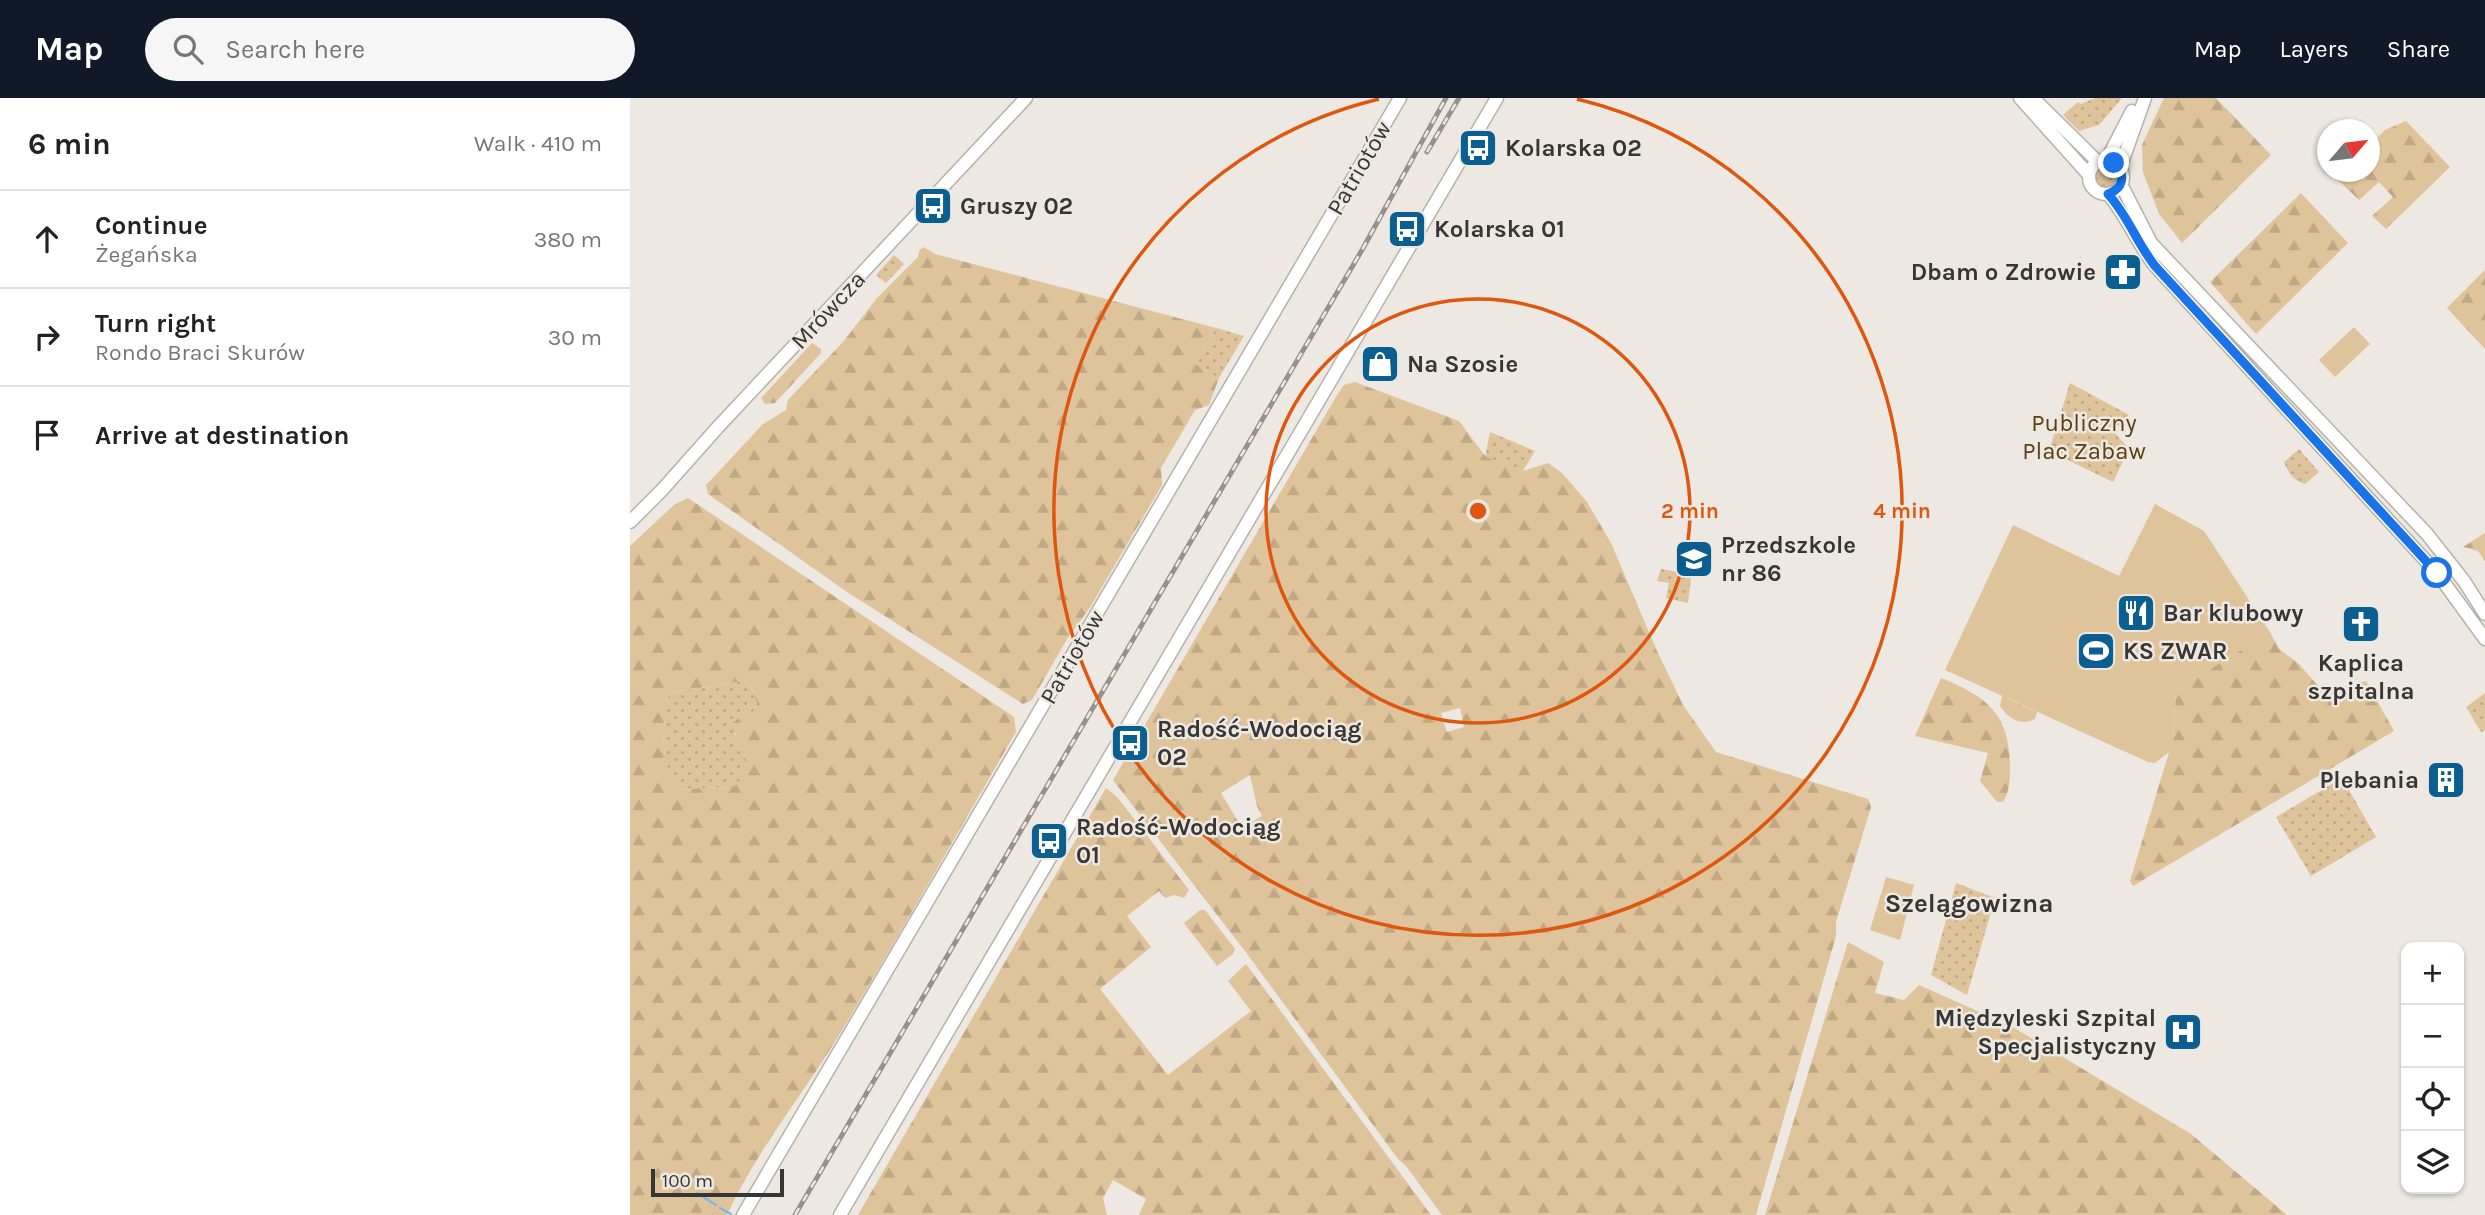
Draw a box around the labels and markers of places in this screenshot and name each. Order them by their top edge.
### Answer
bus stop icon: Kolarska 02 [1457,127,1499,169]
place label: Kolarska 02 [1505,134,1642,162]
bus stop icon: Gruszy 02 [912,185,954,227]
place label: Gruszy 02 [960,192,1073,220]
bus stop icon: Kolarska 01 [1386,208,1428,250]
place label: Kolarska 01 [1434,215,1565,243]
pharmacy icon: Dbam o Zdrowie [2102,251,2144,293]
place label: Dbam o Zdrowie [1911,258,2096,286]
shop icon: Na Szosie [1359,343,1401,385]
place label: Na Szosie [1407,350,1518,378]
centre of rings [1466,499,1490,523]
place label: Przedszkole nr 86 [1721,531,1856,587]
school or university icon: Przedszkole nr 86 [1673,538,1715,580]
restaurant icon: Bar klubowy [2115,592,2157,634]
place label: Bar klubowy [2163,599,2303,627]
church icon: Kaplica szpitalna [2340,603,2382,645]
sports icon: KS ZWAR [2075,630,2117,672]
place label: KS ZWAR [2123,637,2227,665]
place label: Kaplica szpitalna [2308,649,2414,705]
place label: Radość-Wodociąg 02 [1157,715,1361,771]
bus stop icon: Radość-Wodociąg 02 [1109,722,1151,764]
building icon: Plebania [2425,759,2467,801]
place label: Plebania [2319,766,2419,794]
place label: Radość-Wodociąg 01 [1076,813,1280,869]
bus stop icon: Radość-Wodociąg 01 [1028,820,1070,862]
place label: Międzyleski Szpital Specjalistyczny [1934,1004,2156,1060]
hospital icon: Międzyleski Szpital Specjalistyczny [2162,1011,2204,1053]

